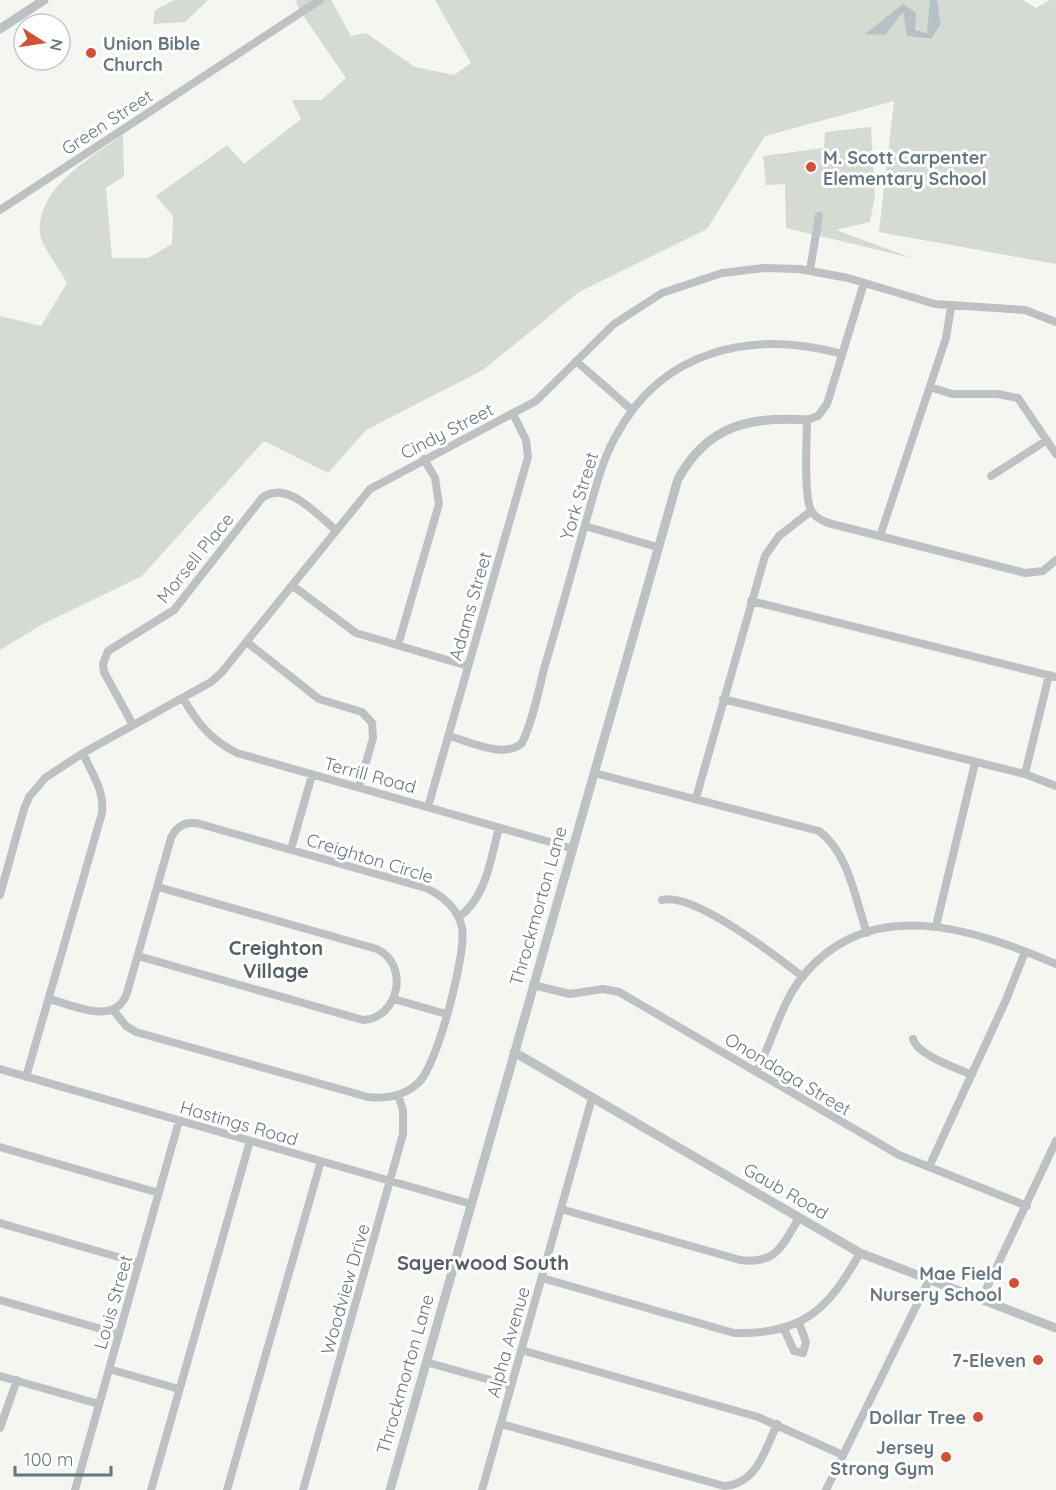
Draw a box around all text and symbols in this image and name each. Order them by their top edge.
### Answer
north arrow [12,12,72,72]
place label: Union Bible Church [103,32,200,76]
text: N [46,37,68,53]
marker: Union Bible Church [84,46,98,60]
street label: Green Street [57,84,157,160]
place label: M. Scott Carpenter Elementary School [823,146,987,190]
marker: M. Scott Carpenter Elementary School [804,160,818,174]
street label: Cindy Street [397,398,497,464]
street label: York Street [555,449,603,543]
street label: Morsell Place [152,508,238,608]
street label: Adams Street [443,549,497,663]
street label: Terrill Road [321,752,419,798]
street label: Throckmorton Lane [504,824,572,988]
street label: Creighton Circle [304,828,436,888]
district label: Creighton Village [229,935,323,983]
street label: Onondaga Street [721,1027,855,1121]
street label: Hastings Road [177,1095,301,1151]
street label: Gaub Road [739,1157,833,1225]
street label: Woodview Drive [315,1221,375,1357]
district label: Sayerwood South [397,1250,569,1275]
street label: Louis Street [89,1252,137,1352]
place label: Mae Field Nursery School [870,1262,1002,1306]
marker: Mae Field Nursery School [1007,1276,1021,1290]
street label: Alpha Avenue [481,1284,535,1400]
street label: Throckmorton Lane [371,1292,439,1456]
place label: 7-Eleven [952,1349,1026,1372]
marker: 7-Eleven [1031,1353,1045,1367]
place label: Dollar Tree [869,1406,966,1429]
marker: Dollar Tree [971,1410,985,1424]
place label: Jersey Strong Gym [830,1436,934,1480]
scale bar [15,1439,111,1477]
text: 100 m [24,1448,73,1471]
marker: Jersey Strong Gym [939,1450,953,1464]

